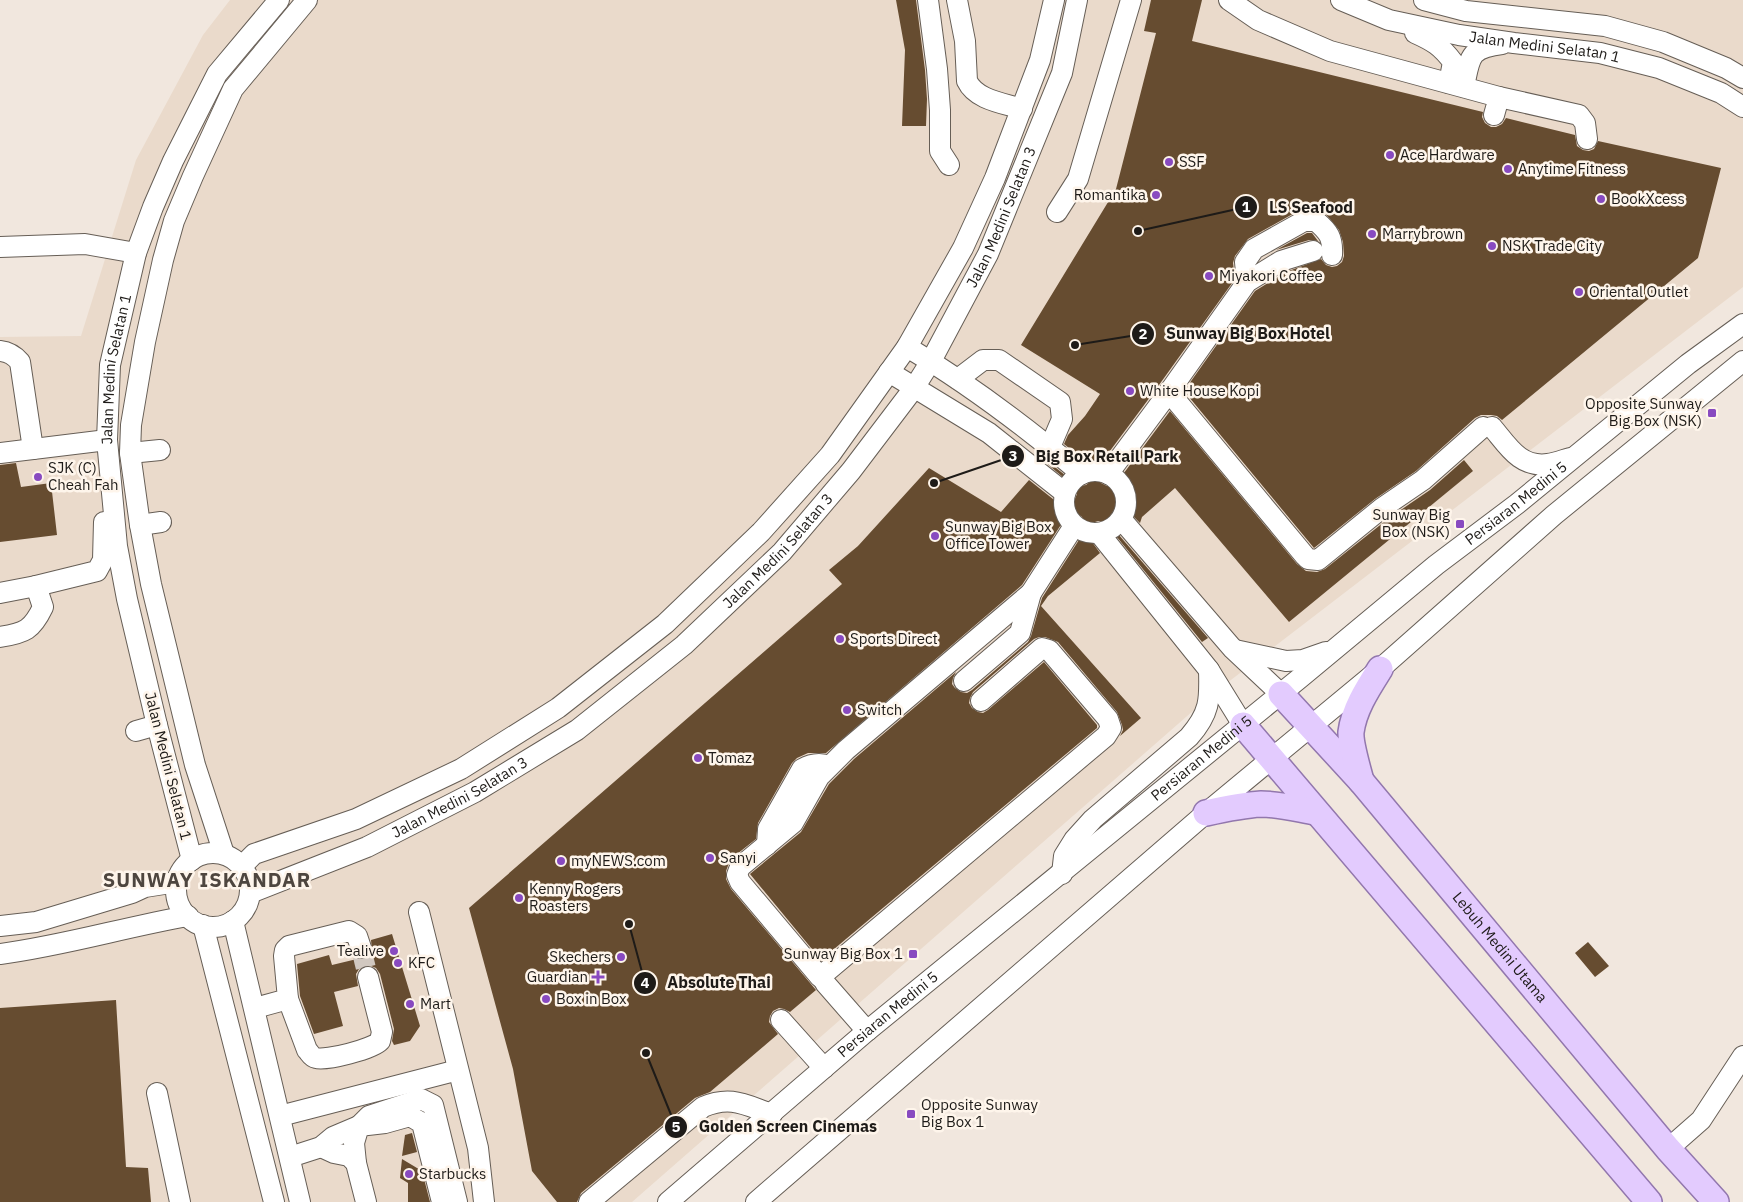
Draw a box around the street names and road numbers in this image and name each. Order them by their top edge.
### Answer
street label: Jalan Medini Selatan 1 [1468,27,1622,67]
street label: Jalan Medini Selatan 3 [962,144,1040,291]
street label: Jalan Medini Selatan 1 [97,292,135,445]
street label: Persiaran Medini 5 [1461,457,1571,549]
street label: Jalan Medini Selatan 3 [718,489,837,612]
street label: Jalan Medini Selatan 1 [141,690,196,842]
street label: Persiaran Medini 5 [1147,711,1256,805]
street label: Jalan Medini Selatan 3 [389,752,531,842]
street label: Lebuh Medini Utama [1449,888,1552,1006]
street label: Persiaran Medini 5 [833,967,942,1061]

